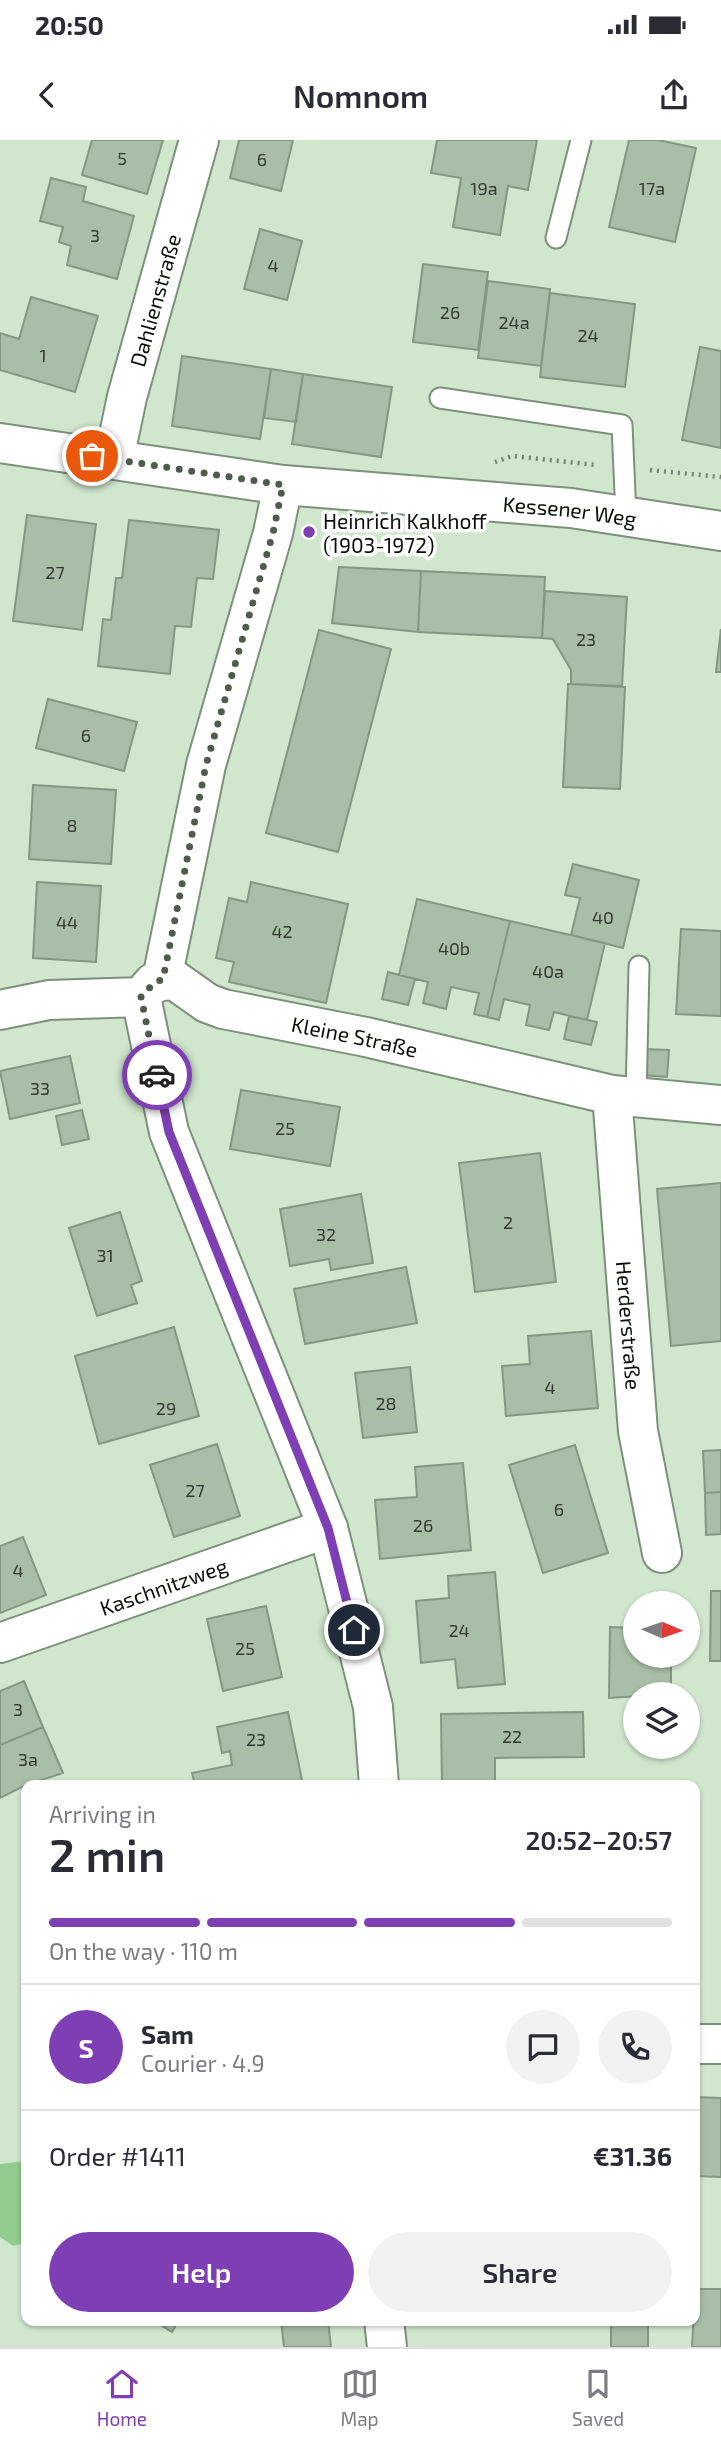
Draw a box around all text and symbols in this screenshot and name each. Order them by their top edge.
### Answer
text: 20:50 [35,9,104,40]
icon: back [28,76,66,114]
text: Nomnom [293,76,428,114]
icon: share [655,76,693,114]
house number: 5 [117,147,127,169]
house number: 6 [257,148,267,170]
house number: 19a [470,177,498,199]
house number: 17a [639,177,665,199]
house number: 3 [90,224,100,246]
street label: Dahlienstraße [124,231,185,369]
house number: 4 [267,254,279,276]
house number: 26 [440,301,460,323]
house number: 24a [498,311,530,333]
house number: 24 [577,324,599,346]
house number: 1 [39,344,47,366]
pin [62,426,122,486]
icon: bag [73,437,111,475]
street label: Kessener Weg [502,490,639,530]
place label: Heinrich Kalkhoff (1903-1972) [323,508,487,557]
marker: Heinrich Kalkhoff (1903-1972) [301,524,317,540]
house number: 27 [45,561,65,583]
house number: 23 [576,628,596,650]
house number: 6 [81,724,91,746]
house number: 8 [67,814,77,836]
house number: 40 [592,906,614,928]
house number: 44 [56,911,78,933]
house number: 42 [271,920,293,942]
house number: 40b [438,937,470,959]
house number: 40a [532,960,564,982]
street label: Kleine Straße [289,1010,420,1061]
courier [122,1040,192,1110]
icon: car [138,1056,176,1094]
house number: 33 [30,1077,50,1099]
house number: 25 [275,1117,295,1139]
house number: 2 [503,1211,513,1233]
house number: 32 [316,1223,336,1245]
house number: 31 [96,1244,114,1266]
street label: Herderstraße [612,1260,647,1391]
house number: 4 [544,1376,556,1398]
house number: 28 [375,1392,397,1414]
house number: 29 [156,1397,176,1419]
house number: 27 [185,1479,205,1501]
house number: 6 [554,1498,564,1520]
house number: 26 [413,1514,433,1536]
street label: Kaschnitzweg [96,1552,231,1620]
house number: 4 [12,1559,24,1581]
north arrow [623,1591,700,1668]
map controls [623,1591,700,1759]
pin [324,1600,384,1660]
icon: home [335,1611,373,1649]
house number: 24 [448,1619,470,1641]
house number: 25 [235,1637,255,1659]
button: layers [623,1682,700,1759]
house number: 3 [13,1698,23,1720]
house number: 22 [502,1725,522,1747]
house number: 23 [246,1728,266,1750]
house number: 3a [18,1748,38,1770]
text: Arriving in [49,1800,156,1828]
text: 20:52–20:57 [525,1824,672,1855]
text: 2 min [49,1826,165,1881]
text: On the way · 110 m [49,1937,238,1965]
button: chat [506,2010,580,2084]
button: phone [598,2010,672,2084]
text: Sam [141,2018,194,2049]
text: S [78,2032,94,2063]
text: Courier · 4.9 [141,2049,265,2077]
text: Order #1411 [49,2140,186,2171]
text: €31.36 [593,2140,672,2171]
button: Help [49,2232,354,2312]
button: Share [368,2232,672,2312]
tab: Home [97,2365,147,2430]
tab: Map [341,2365,379,2430]
tab: Saved [572,2365,624,2430]

